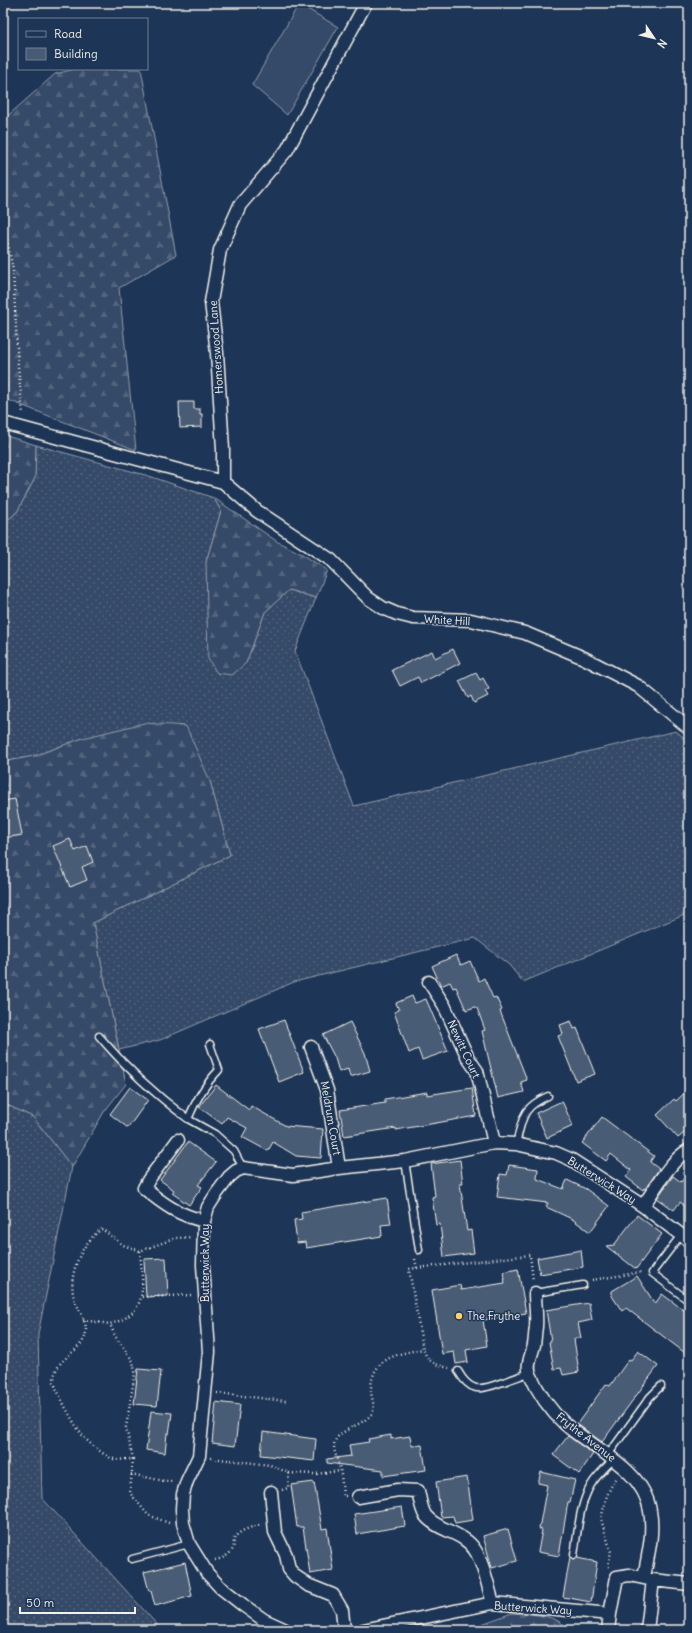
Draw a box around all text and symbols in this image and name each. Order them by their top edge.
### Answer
legend [18,18,148,70]
north arrow [634,18,674,58]
text: Road [54,26,82,41]
text: N [654,37,670,51]
text: Building [54,46,98,61]
street label: Homerswood Lane [206,300,226,394]
street label: White Hill [424,612,470,628]
street label: Newitt Court [444,1018,484,1081]
street label: Meldrum Court [318,1080,344,1156]
street label: Butterwick Way [565,1153,639,1207]
street label: Butterwick Way [198,1224,212,1302]
place label: The Frythe [467,1309,520,1323]
marker: The Frythe [454,1311,464,1321]
street label: Frythe Avenue [553,1409,619,1465]
scale bar [20,1589,135,1615]
text: 50 m [26,1595,55,1610]
street label: Butterwick Way [493,1598,573,1618]

